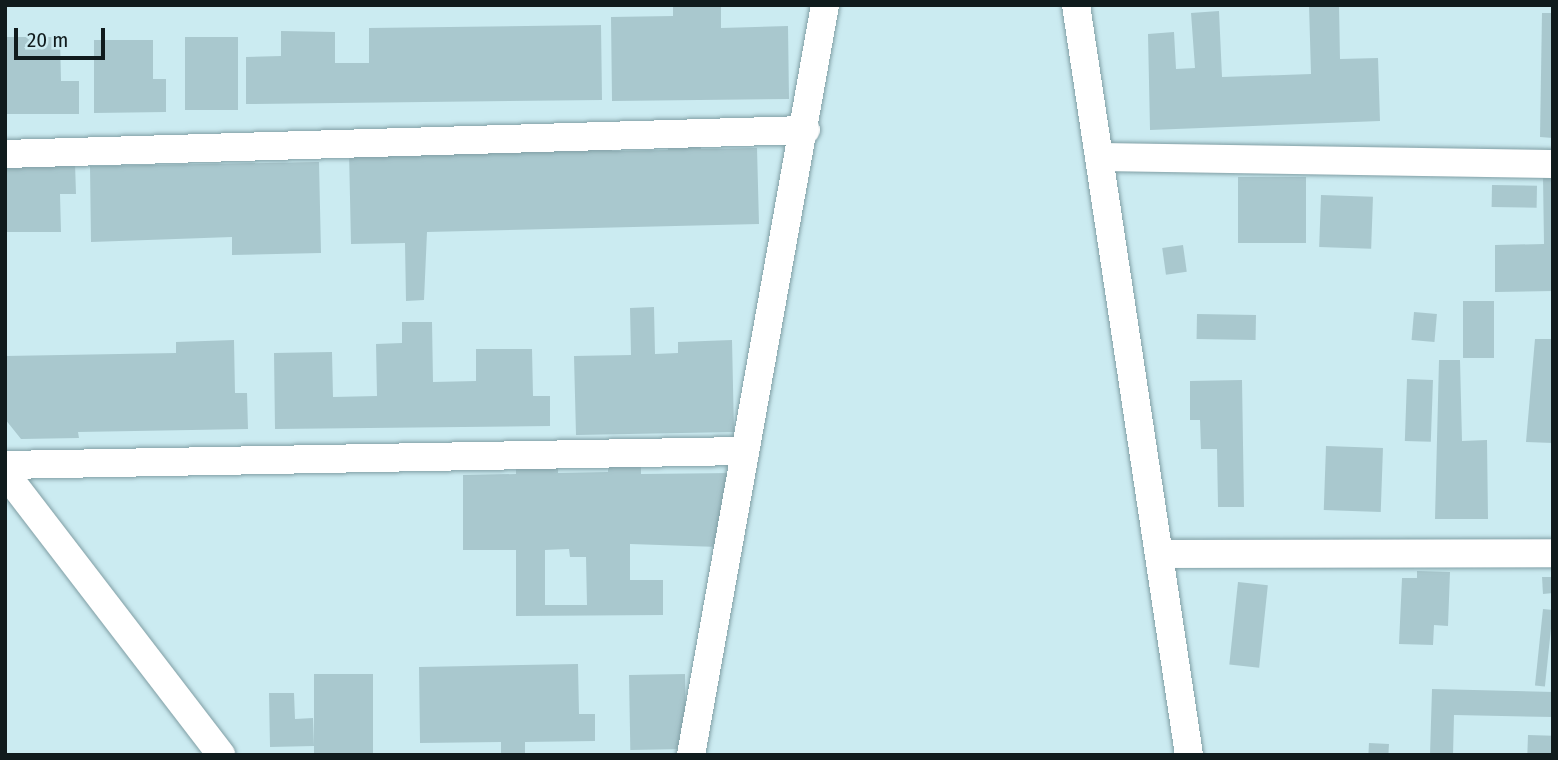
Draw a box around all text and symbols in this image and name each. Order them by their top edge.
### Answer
scale bar [18,14,108,58]
text: 20 m [27,27,68,53]

